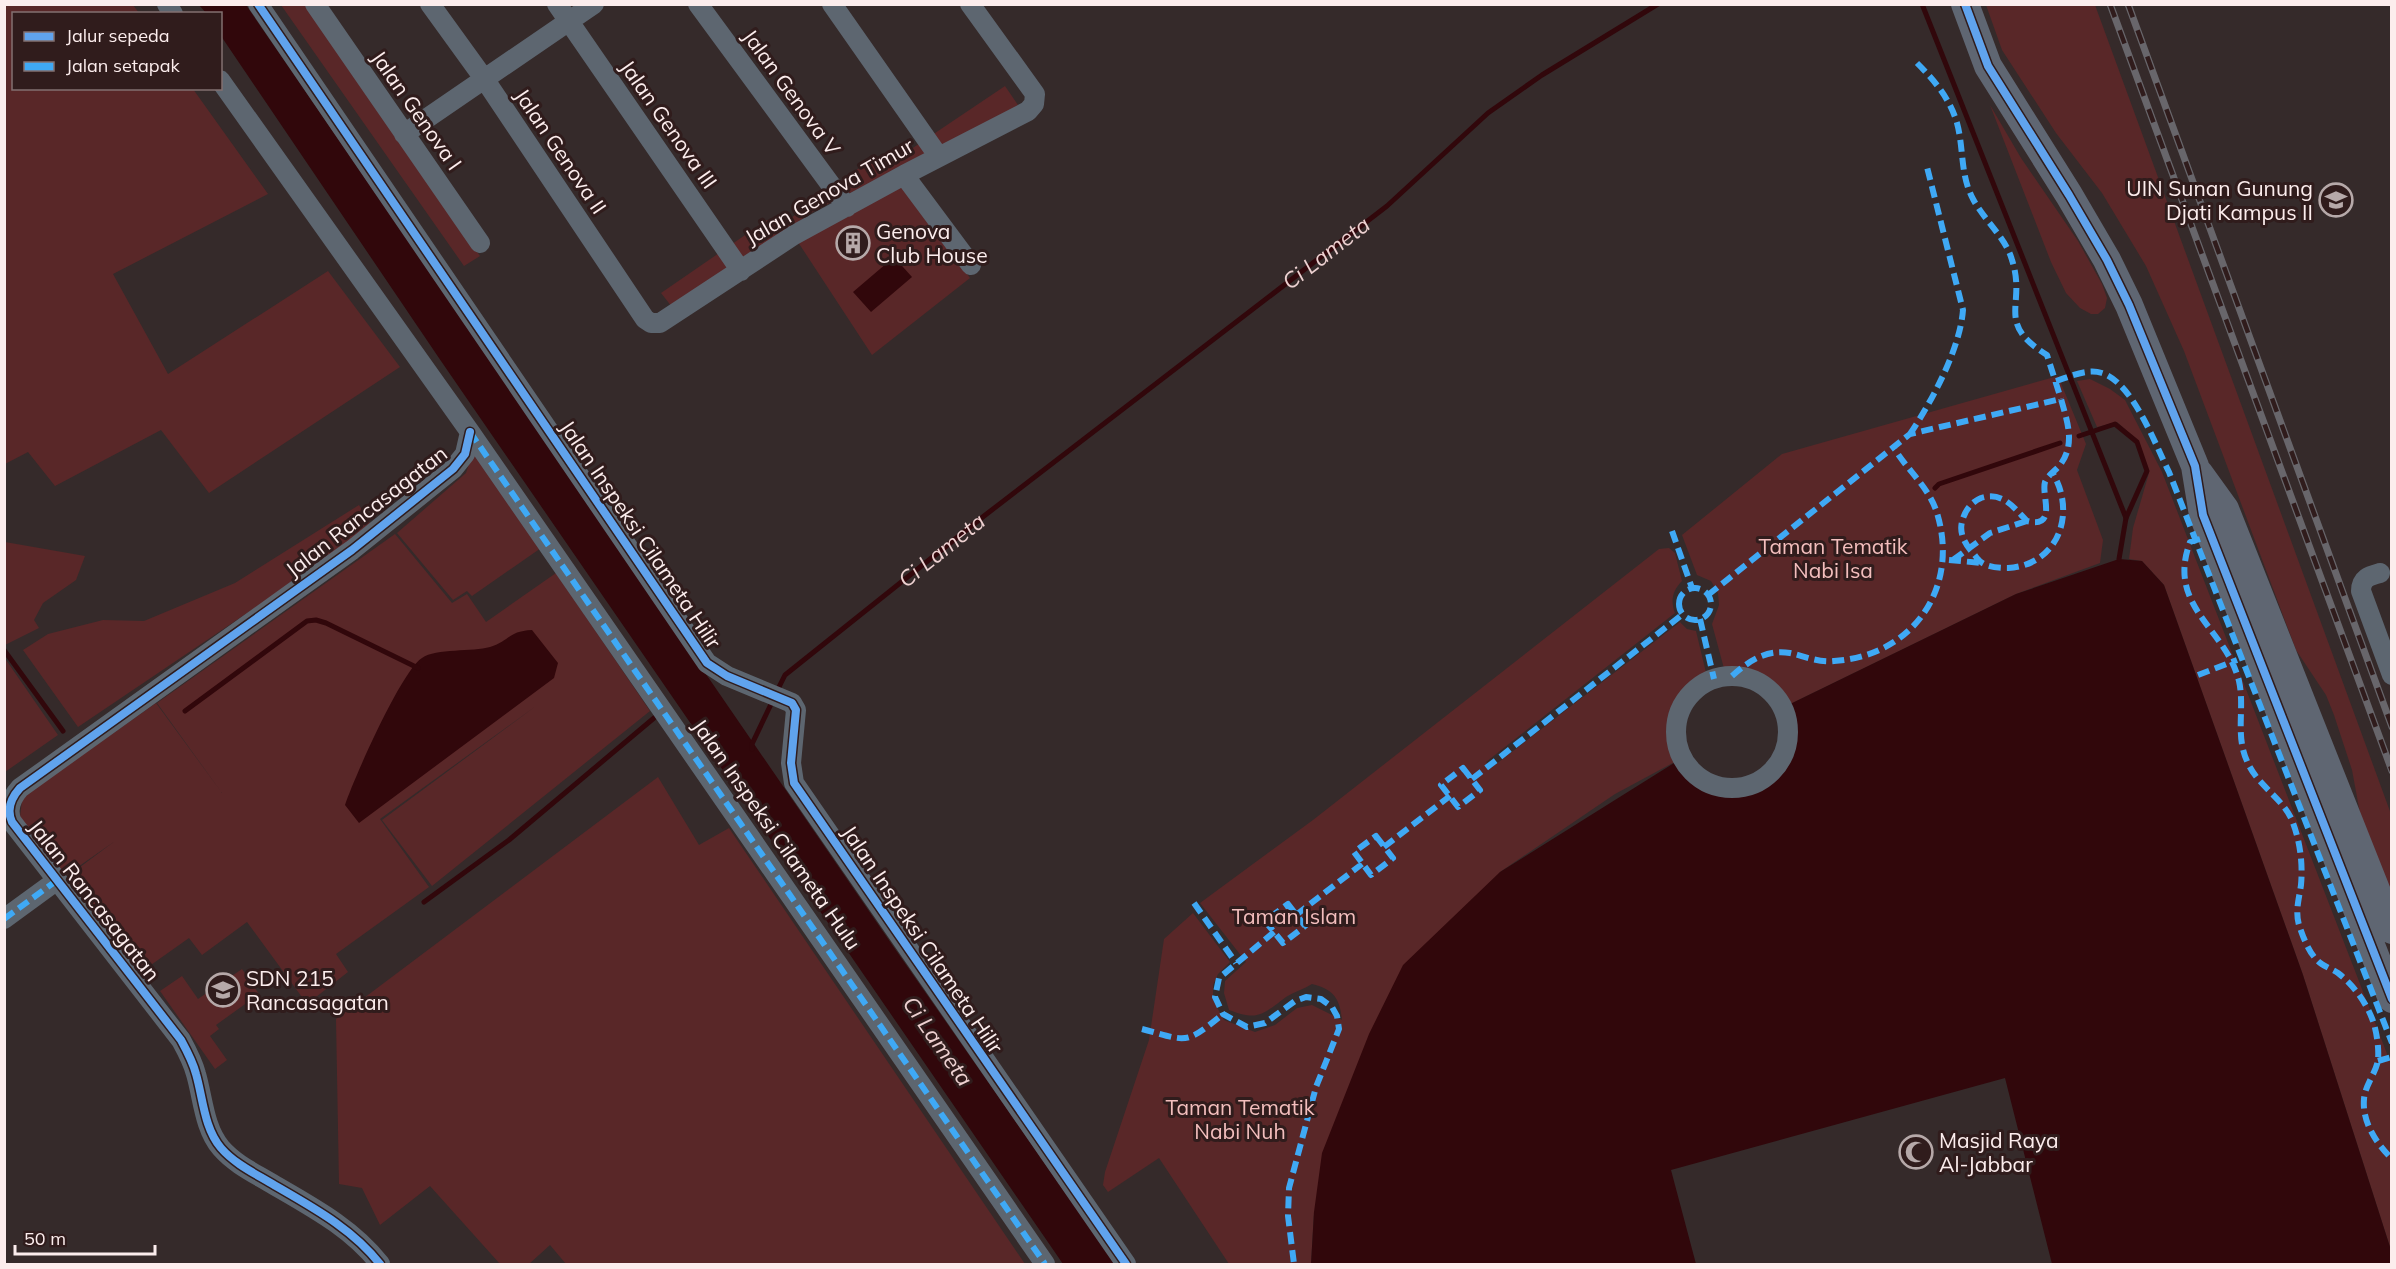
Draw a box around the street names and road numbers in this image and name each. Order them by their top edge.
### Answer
street label: Jalan Genova V [738,24,847,160]
street label: Jalan Genova I [366,45,468,175]
street label: Jalan Genova III [615,55,723,193]
street label: Jalan Genova II [509,83,613,219]
street label: Jalan Genova Timur [740,132,918,250]
street label: Jalan Inspeksi Cilameta Hilir [555,415,727,653]
street label: Jalan Rancasagatan [280,440,452,582]
street label: Jalan Inspeksi Cilameta Hulu [687,713,867,955]
street label: Jalan Rancasagatan [24,814,166,986]
street label: Jalan Inspeksi Cilameta Hilir [837,820,1009,1058]

